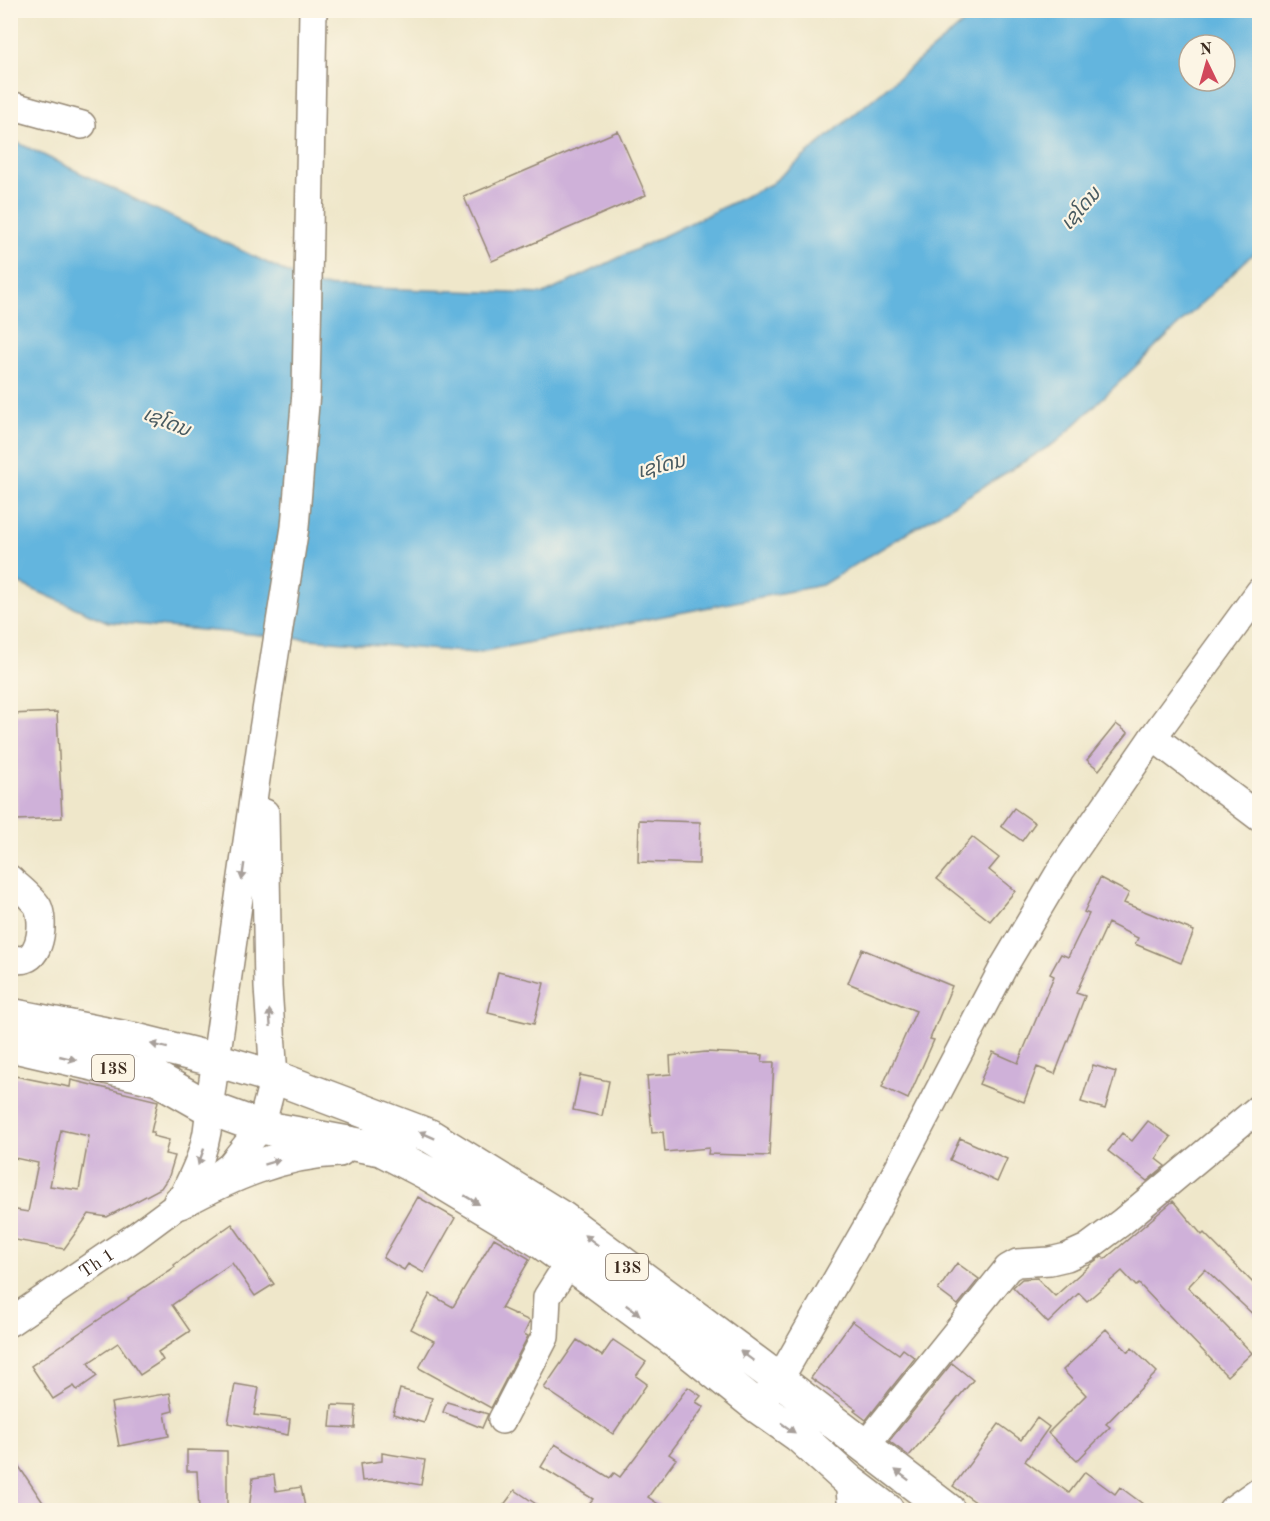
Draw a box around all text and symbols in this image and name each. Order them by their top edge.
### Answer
north arrow [1177,33,1237,93]
text: N [1199,41,1213,59]
water label: ເຊໂດນ [1057,182,1106,234]
water label: ເຊໂດນ [140,403,195,442]
water label: ເຊໂດນ [635,449,689,483]
one-way arrow [239,862,248,881]
one-way arrow [266,1009,275,1028]
one-way arrow [150,1040,168,1050]
one-way arrow [58,1054,77,1063]
road number: 13S [92,1055,134,1081]
one-way arrow [418,1131,435,1140]
one-way arrow [195,1148,205,1166]
one-way arrow [263,1157,281,1166]
one-way arrow [464,1195,480,1206]
one-way arrow [583,1233,599,1246]
street label: Th 1 [76,1245,118,1282]
road number: 13S [606,1254,648,1280]
one-way arrow [625,1304,641,1316]
one-way arrow [740,1350,756,1362]
one-way arrow [780,1422,796,1434]
one-way arrow [894,1470,909,1482]

